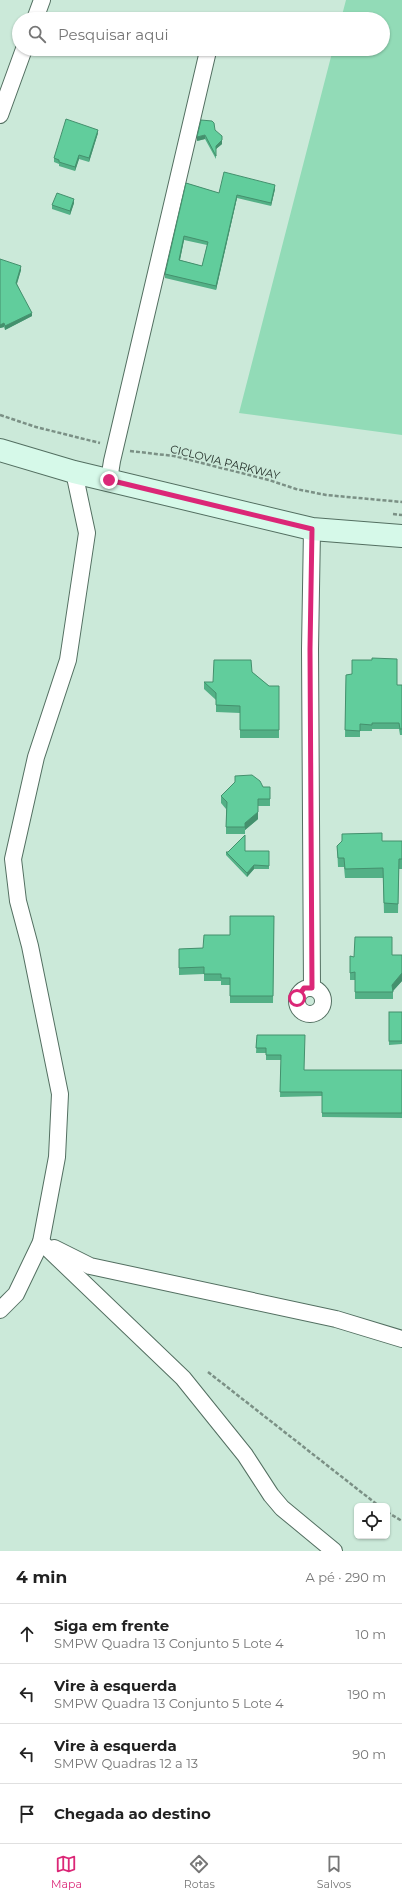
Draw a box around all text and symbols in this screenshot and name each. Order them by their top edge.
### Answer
search box [12,12,390,56]
icon: search [26,23,48,45]
text: Pesquisar aqui [58,25,169,44]
street label: CICLOVIA PARKWAY [169,442,281,482]
route end [100,471,118,489]
route start [288,989,306,1007]
map controls [354,1503,390,1539]
button: locate [354,1503,390,1539]
text: 4 min [16,1567,67,1587]
text: A pé · 290 m [305,1569,386,1585]
text: Siga em frente [54,1616,169,1635]
icon: ahead [16,1623,38,1645]
text: 10 m [356,1626,386,1642]
text: SMPW Quadra 13 Conjunto 5 Lote 4 [54,1635,284,1651]
text: Vire à esquerda [54,1676,177,1695]
icon: left [16,1683,38,1705]
text: 190 m [348,1686,386,1702]
text: SMPW Quadra 13 Conjunto 5 Lote 4 [54,1695,284,1711]
text: Vire à esquerda [54,1736,177,1755]
icon: left [16,1743,38,1765]
text: 90 m [352,1746,386,1762]
text: SMPW Quadras 12 a 13 [54,1755,198,1771]
icon: arrive [16,1803,38,1825]
text: Chegada ao destino [54,1804,211,1823]
tab: Mapa [51,1853,82,1891]
tab: Rotas [184,1853,215,1891]
tab: Salvos [317,1853,351,1891]

